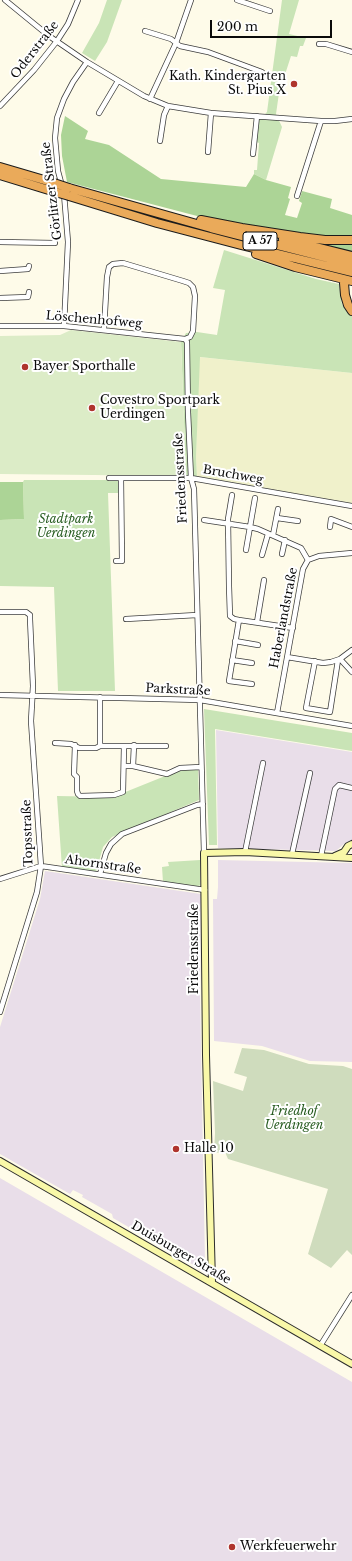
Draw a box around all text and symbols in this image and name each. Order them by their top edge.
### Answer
scale bar [212,12,334,38]
street label: Oderstraße [8,18,62,82]
text: 200 m [217,19,258,34]
place label: Kath. Kindergarten St. Pius X [169,70,286,98]
marker: Kath. Kindergarten St. Pius X [289,79,299,89]
street label: Görlitzer Straße [39,141,65,241]
road number: A 57 [243,232,277,250]
street label: Löschenhofweg [45,309,143,331]
place label: Bayer Sporthalle [33,360,136,374]
marker: Bayer Sporthalle [20,362,30,372]
place label: Covestro Sportpark Uerdingen [100,394,220,422]
marker: Covestro Sportpark Uerdingen [87,403,97,413]
street label: Friedensstraße [171,432,191,524]
street label: Bruchweg [201,463,265,487]
park label: Stadtpark Uerdingen [37,513,95,541]
street label: Haberlandstraße [267,566,301,670]
street label: Parkstraße [145,681,211,699]
street label: Topsstraße [20,799,36,867]
street label: Ahornstraße [64,853,142,877]
street label: Friedensstraße [188,904,202,994]
park label: Friedhof Uerdingen [265,1105,323,1133]
place label: Halle 10 [184,1142,234,1156]
marker: Halle 10 [171,1144,181,1154]
street label: Duisburger Straße [129,1219,233,1287]
place label: Werkfeuerwehr [240,1540,336,1554]
marker: Werkfeuerwehr [227,1542,237,1552]

